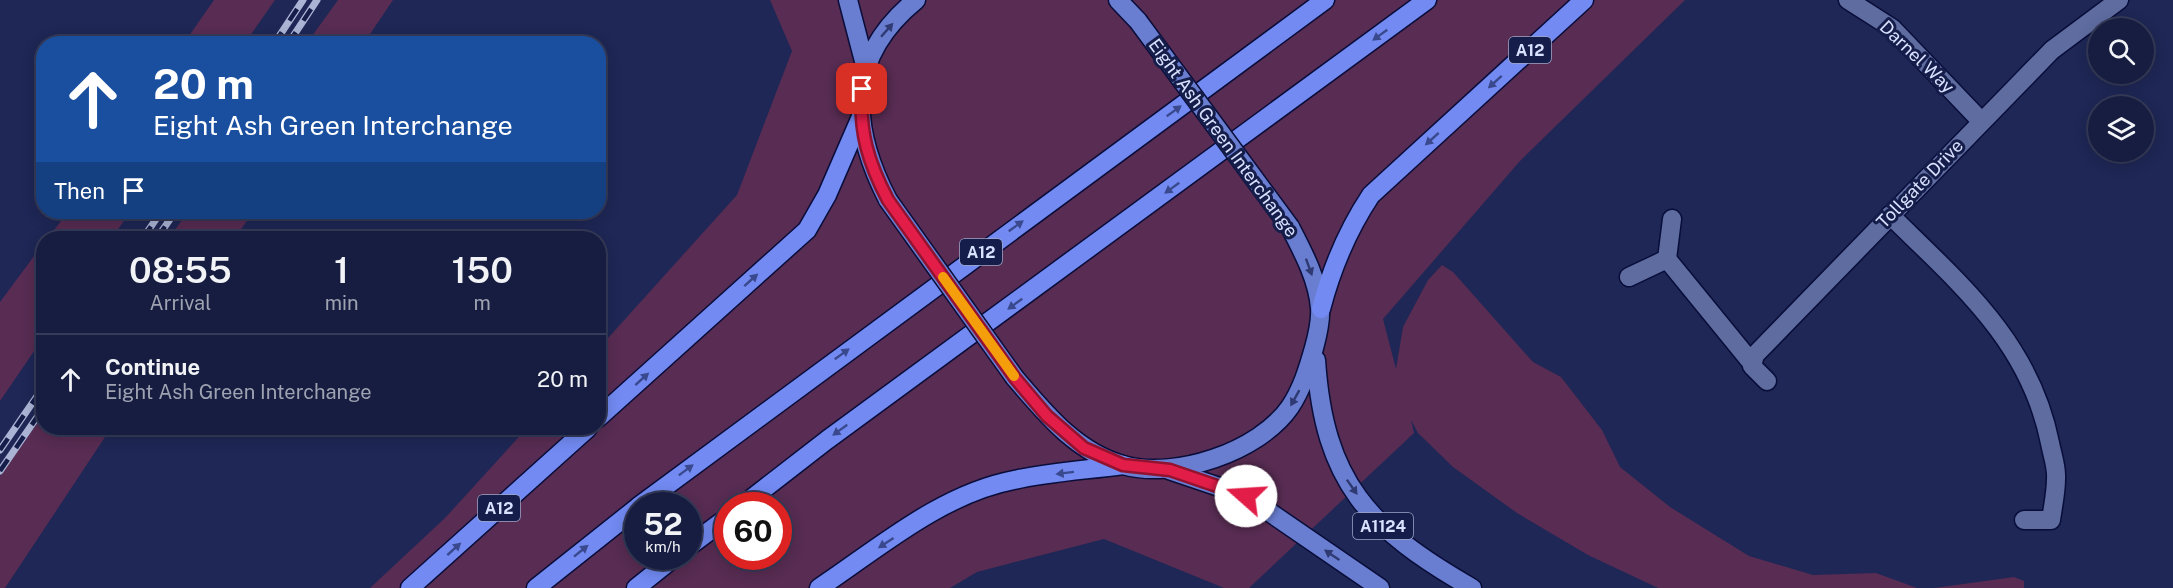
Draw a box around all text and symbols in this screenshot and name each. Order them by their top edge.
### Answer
street label: Darnel Way [1876,16,1959,97]
map controls [2088,18,2154,162]
button: search [2088,18,2154,84]
one-way arrow [880,23,893,38]
one-way arrow [1372,29,1388,41]
street label: Eight Ash Green Interchange [1144,34,1302,241]
road number: A12 [1509,37,1551,63]
text: 20 m [153,59,254,108]
icon: ahead [54,60,132,138]
pin [836,63,887,114]
icon: arrive [845,72,878,105]
one-way arrow [1487,75,1502,89]
button: layers [2088,96,2154,162]
one-way arrow [1166,105,1181,117]
text: Eight Ash Green Interchange [153,109,513,141]
one-way arrow [1425,132,1440,145]
street label: Tollgate Drive [1872,135,1967,232]
icon: arrive [117,174,150,207]
text: Then [54,178,105,204]
one-way arrow [1165,182,1181,194]
one-way arrow [1008,220,1024,232]
road number: A12 [960,239,1002,265]
text: 08:55 [129,249,232,291]
text: 1 [334,249,349,291]
text: 150 [452,249,513,291]
one-way arrow [1304,258,1314,276]
one-way arrow [743,274,758,287]
text: Arrival [149,291,211,315]
text: min [325,291,359,315]
text: m [474,291,491,315]
one-way arrow [1008,298,1024,310]
one-way arrow [835,348,850,360]
text: Continue [105,354,200,380]
icon: ahead [54,363,87,396]
text: 20 m [537,366,588,392]
one-way arrow [634,373,649,386]
text: Eight Ash Green Interchange [105,380,372,404]
one-way arrow [1290,390,1300,407]
one-way arrow [833,424,848,436]
position arrow [1214,464,1278,528]
one-way arrow [678,465,693,477]
one-way arrow [1055,468,1074,478]
one-way arrow [1346,479,1358,495]
speed limit sign: 60 [714,492,792,570]
road number: A12 [478,495,520,521]
text: 52 [643,506,683,542]
road number: A1124 [1353,513,1413,539]
one-way arrow [878,537,894,548]
text: km/h [645,538,681,555]
one-way arrow [446,543,461,556]
one-way arrow [574,545,589,558]
one-way arrow [1324,550,1340,561]

